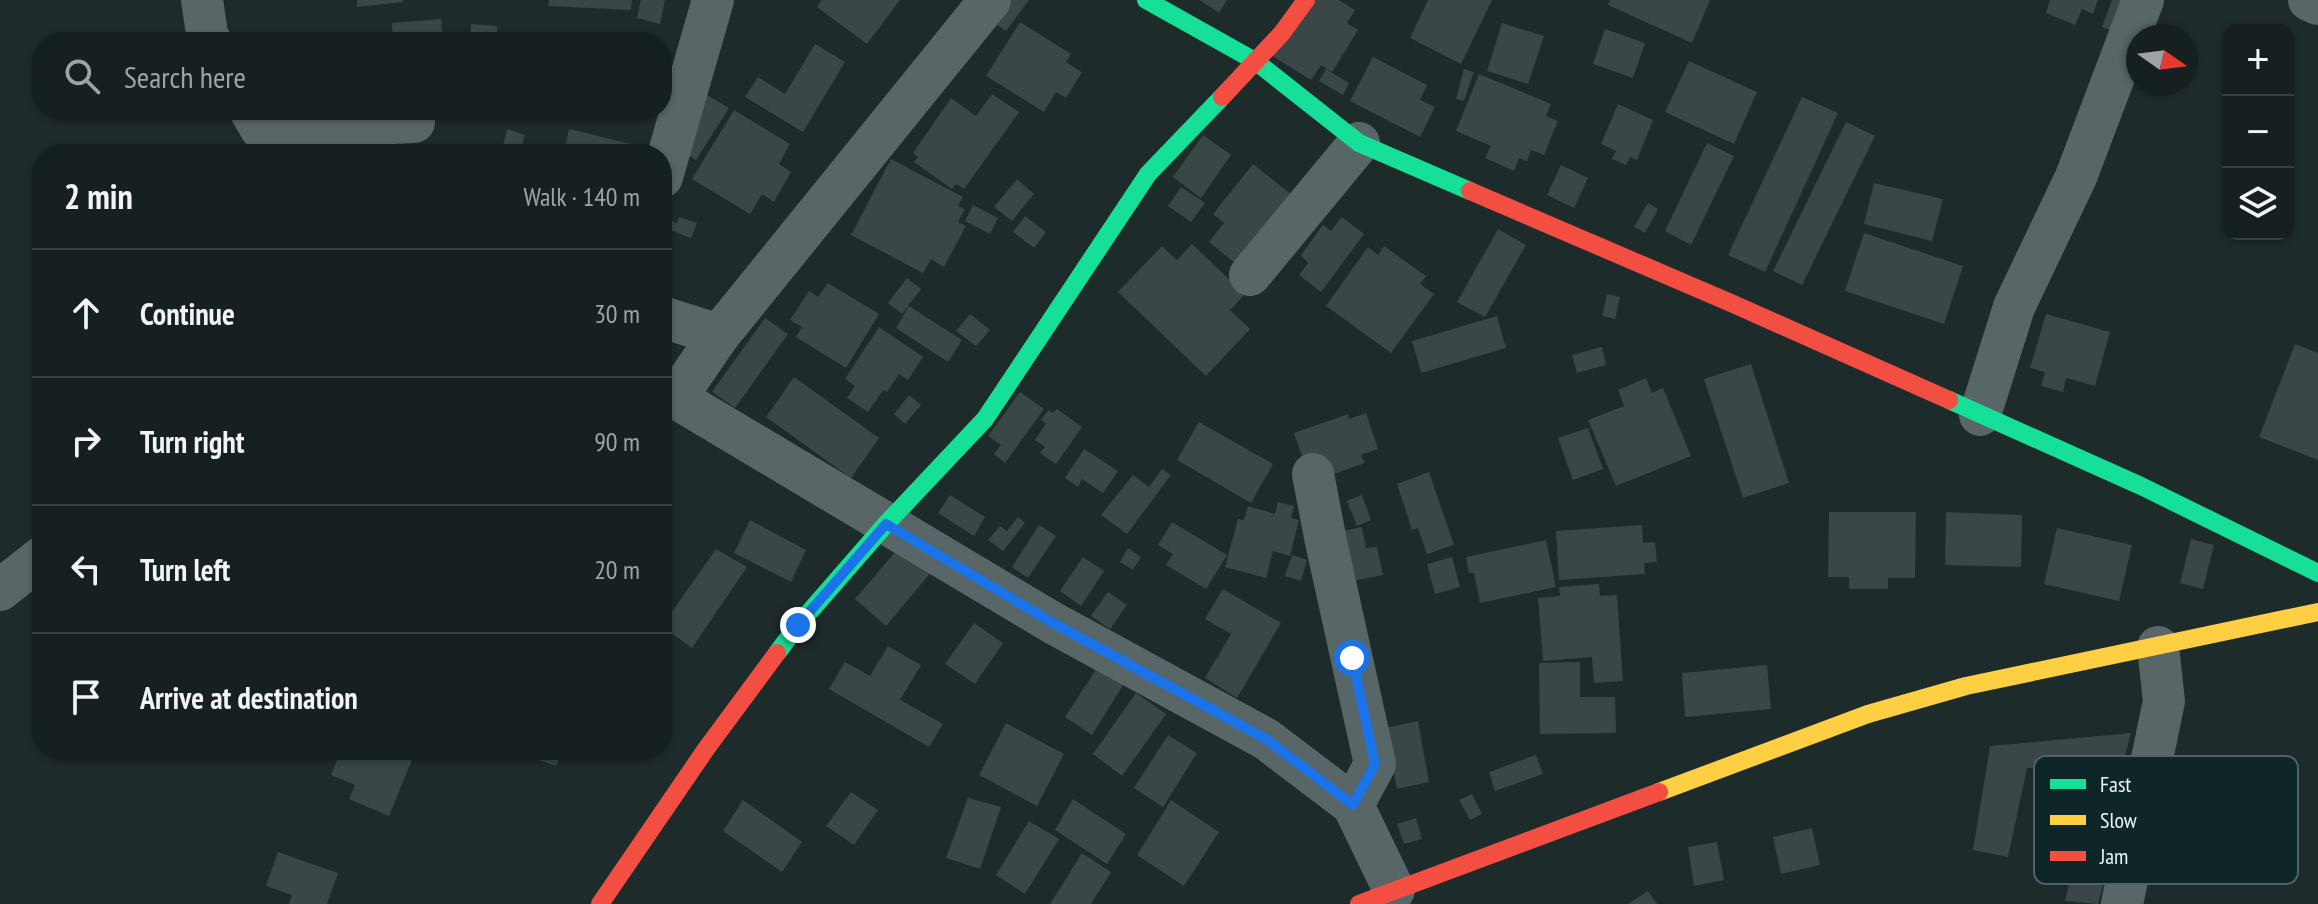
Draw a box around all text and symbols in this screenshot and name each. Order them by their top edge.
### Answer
north arrow [2126,24,2198,96]
map controls [2222,24,2294,240]
button: + [2222,24,2294,96]
search box [32,32,672,120]
icon: search [60,54,104,98]
text: Search here [124,57,246,96]
button: − [2222,96,2294,168]
button: layers [2222,168,2294,240]
text: 2 min [64,174,133,218]
text: Walk · 140 m [523,180,640,213]
icon: ahead [64,291,108,335]
text: Continue [140,294,235,333]
text: 30 m [594,297,640,330]
icon: right [64,419,108,463]
text: Turn right [140,422,244,461]
text: 90 m [594,425,640,458]
icon: left [64,547,108,591]
text: Turn left [140,550,230,589]
text: 20 m [594,553,640,586]
route end [780,607,816,643]
route start [1334,640,1370,676]
icon: arrive [64,675,108,719]
text: Arrive at destination [140,678,358,717]
legend [2034,756,2298,884]
text: Fast [2100,770,2131,798]
text: Slow [2100,806,2137,834]
text: Jam [2099,842,2128,870]

